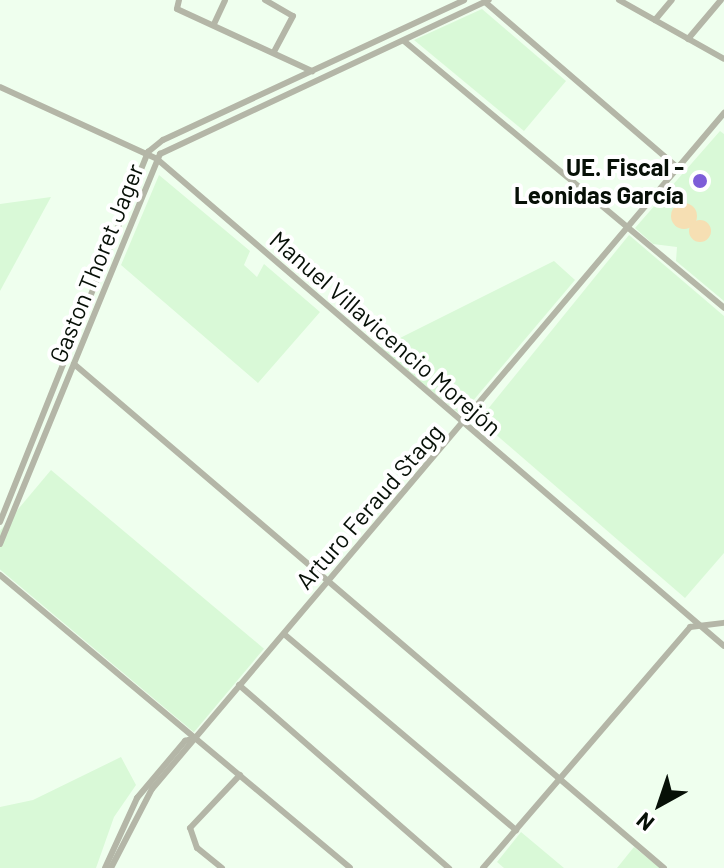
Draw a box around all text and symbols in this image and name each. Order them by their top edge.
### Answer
place label: UE. Fiscal - Leonidas García [514,153,684,209]
street label: Gaston Thoret Jager [43,159,149,367]
marker: UE. Fiscal - Leonidas García [691,172,709,190]
street label: Manuel Villavicencio Morejón [264,225,508,441]
street label: Arturo Feraud Stagg [289,417,449,595]
north arrow [620,764,700,844]
text: N [631,808,659,837]

